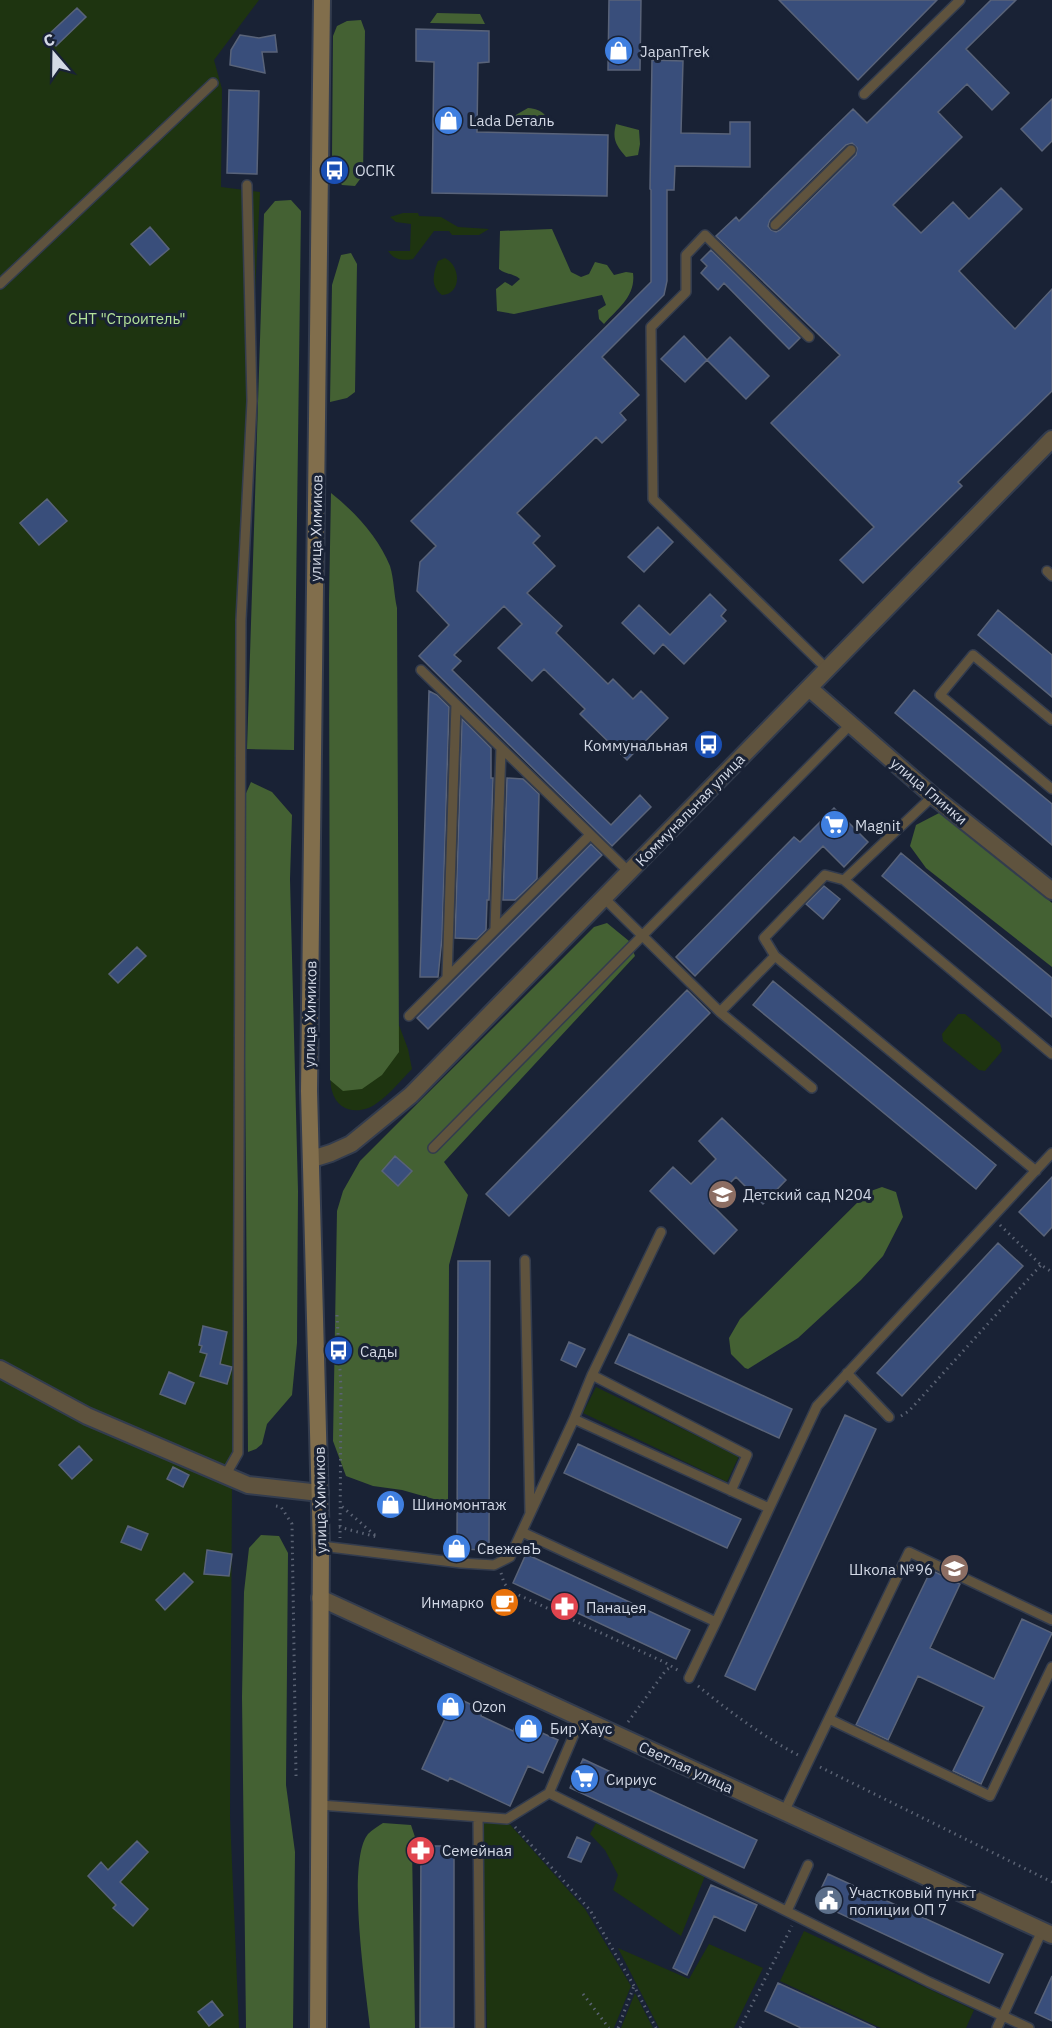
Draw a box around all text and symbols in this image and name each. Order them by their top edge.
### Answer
north arrow [24,24,84,84]
text: С [41,29,57,51]
shop icon: JapanTrek [603,35,635,67]
place label: JapanTrek [640,42,710,61]
shop icon: Lada Dеталь [432,104,464,136]
place label: Lada Dеталь [469,111,554,130]
bus stop icon: ОСПК [318,154,350,186]
place label: ОСПК [355,161,395,180]
park label: СНТ "Строитель" [68,309,186,328]
street label: улица Химиков [306,474,326,582]
bus stop icon: Коммунальная [693,729,725,761]
place label: Коммунальная [584,736,688,755]
street label: Коммунальная улица [631,750,749,870]
street label: улица Глинки [887,753,971,829]
supermarket icon: Magnit [818,809,850,841]
place label: Magnit [855,816,901,835]
street label: улица Химиков [300,960,320,1068]
school or university icon: Детский сад N204 [706,1178,738,1210]
place label: Детский сад N204 [743,1185,872,1204]
bus stop icon: Сады [323,1335,355,1367]
place label: Сады [360,1342,398,1361]
street label: улица Химиков [310,1446,330,1554]
shop icon: Шиномонтаж [375,1488,407,1520]
place label: Шиномонтаж [412,1495,507,1514]
shop icon: СвежевЪ [440,1532,472,1564]
place label: СвежевЪ [477,1539,541,1558]
school or university icon: Школа №96 [938,1553,970,1585]
place label: Школа №96 [849,1560,933,1579]
cafe icon: Инмарко [489,1586,521,1618]
pharmacy icon: Панацея [549,1591,581,1623]
place label: Инмарко [421,1593,484,1612]
place label: Панацея [586,1598,647,1617]
shop icon: Ozon [435,1690,467,1722]
place label: Ozon [472,1697,506,1716]
shop icon: Бир Хаус [513,1712,545,1744]
place label: Бир Хаус [550,1719,613,1738]
street label: Светлая улица [636,1737,736,1797]
supermarket icon: Сириус [569,1763,601,1795]
place label: Сириус [606,1770,657,1789]
pharmacy icon: Семейная [405,1834,437,1866]
place label: Семейная [442,1841,512,1860]
place label: Участковый пункт полиции ОП 7 [849,1883,976,1919]
public building icon: Участковый пункт полиции ОП 7 [812,1885,844,1917]

